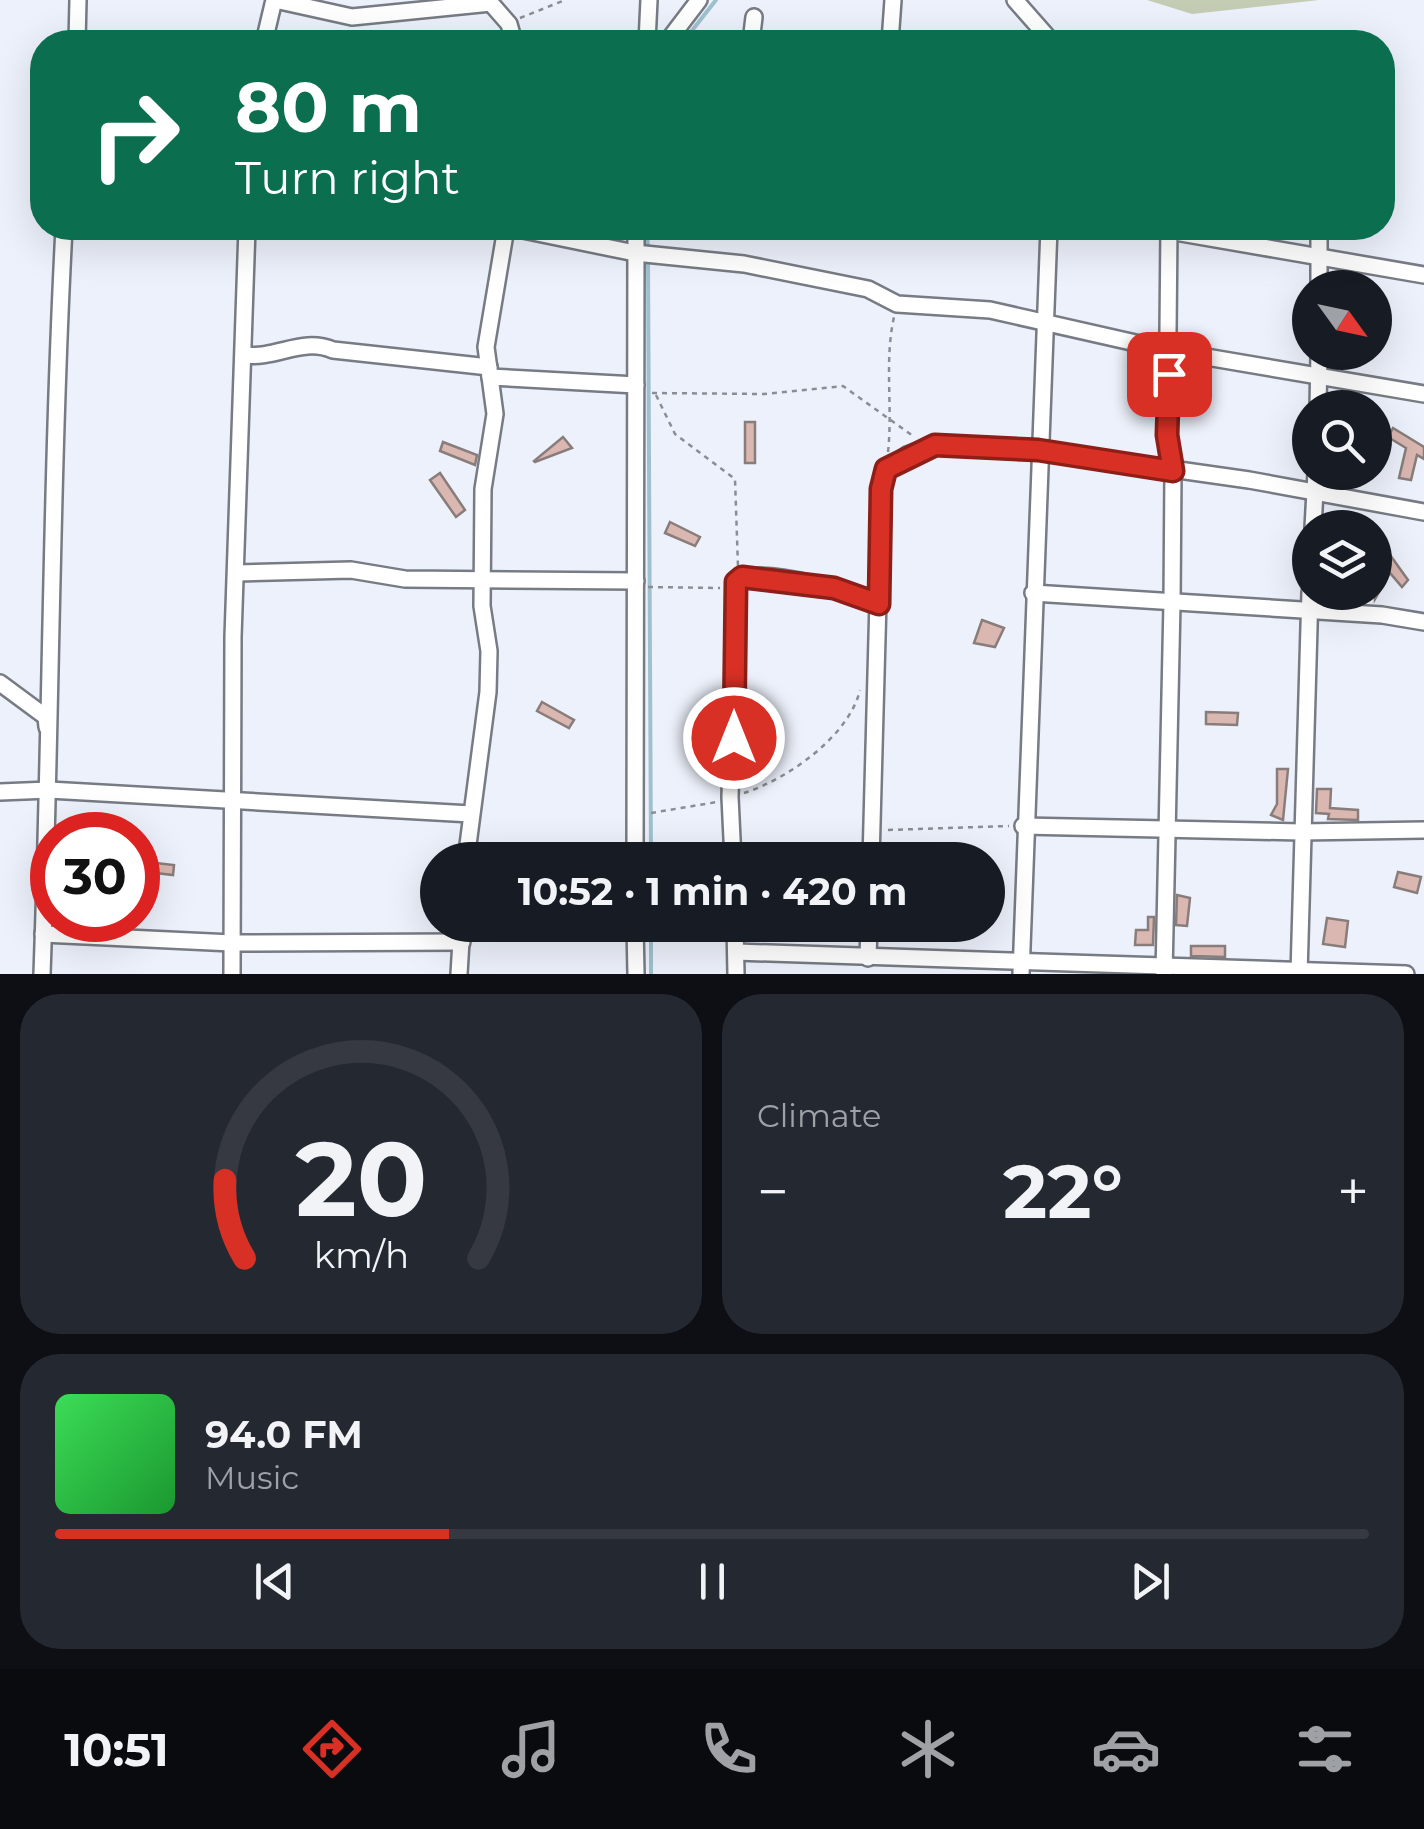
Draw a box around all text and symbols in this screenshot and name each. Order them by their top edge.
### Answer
text: 80 m [235,64,422,150]
icon: right [70,70,200,200]
text: Turn right [235,150,460,205]
north arrow [1292,270,1392,370]
map controls [1292,270,1392,610]
pin [1127,332,1212,417]
icon: arrive [1142,347,1197,402]
button: search [1292,390,1392,490]
button: layers [1292,510,1392,610]
position arrow [682,686,786,790]
speed limit sign: 30 [30,812,160,942]
text: 10:52 · 1 min · 420 m [518,868,907,915]
text: Climate [757,1096,881,1135]
text: 20 [295,1115,427,1242]
text: 22° [1003,1145,1123,1237]
text: − [757,1158,789,1225]
text: + [1337,1158,1369,1225]
text: km/h [313,1233,409,1277]
text: 94.0 FM [205,1411,363,1458]
text: Music [205,1458,299,1497]
icon: previous [247,1554,302,1609]
icon: pause [685,1554,740,1609]
icon: next [1123,1554,1178,1609]
icon: directions [297,1714,367,1784]
icon: music [496,1714,566,1784]
icon: phone [694,1714,764,1784]
icon: climate [893,1714,963,1784]
icon: car [1091,1714,1161,1784]
icon: filters [1290,1714,1360,1784]
text: 10:51 [64,1722,169,1777]

